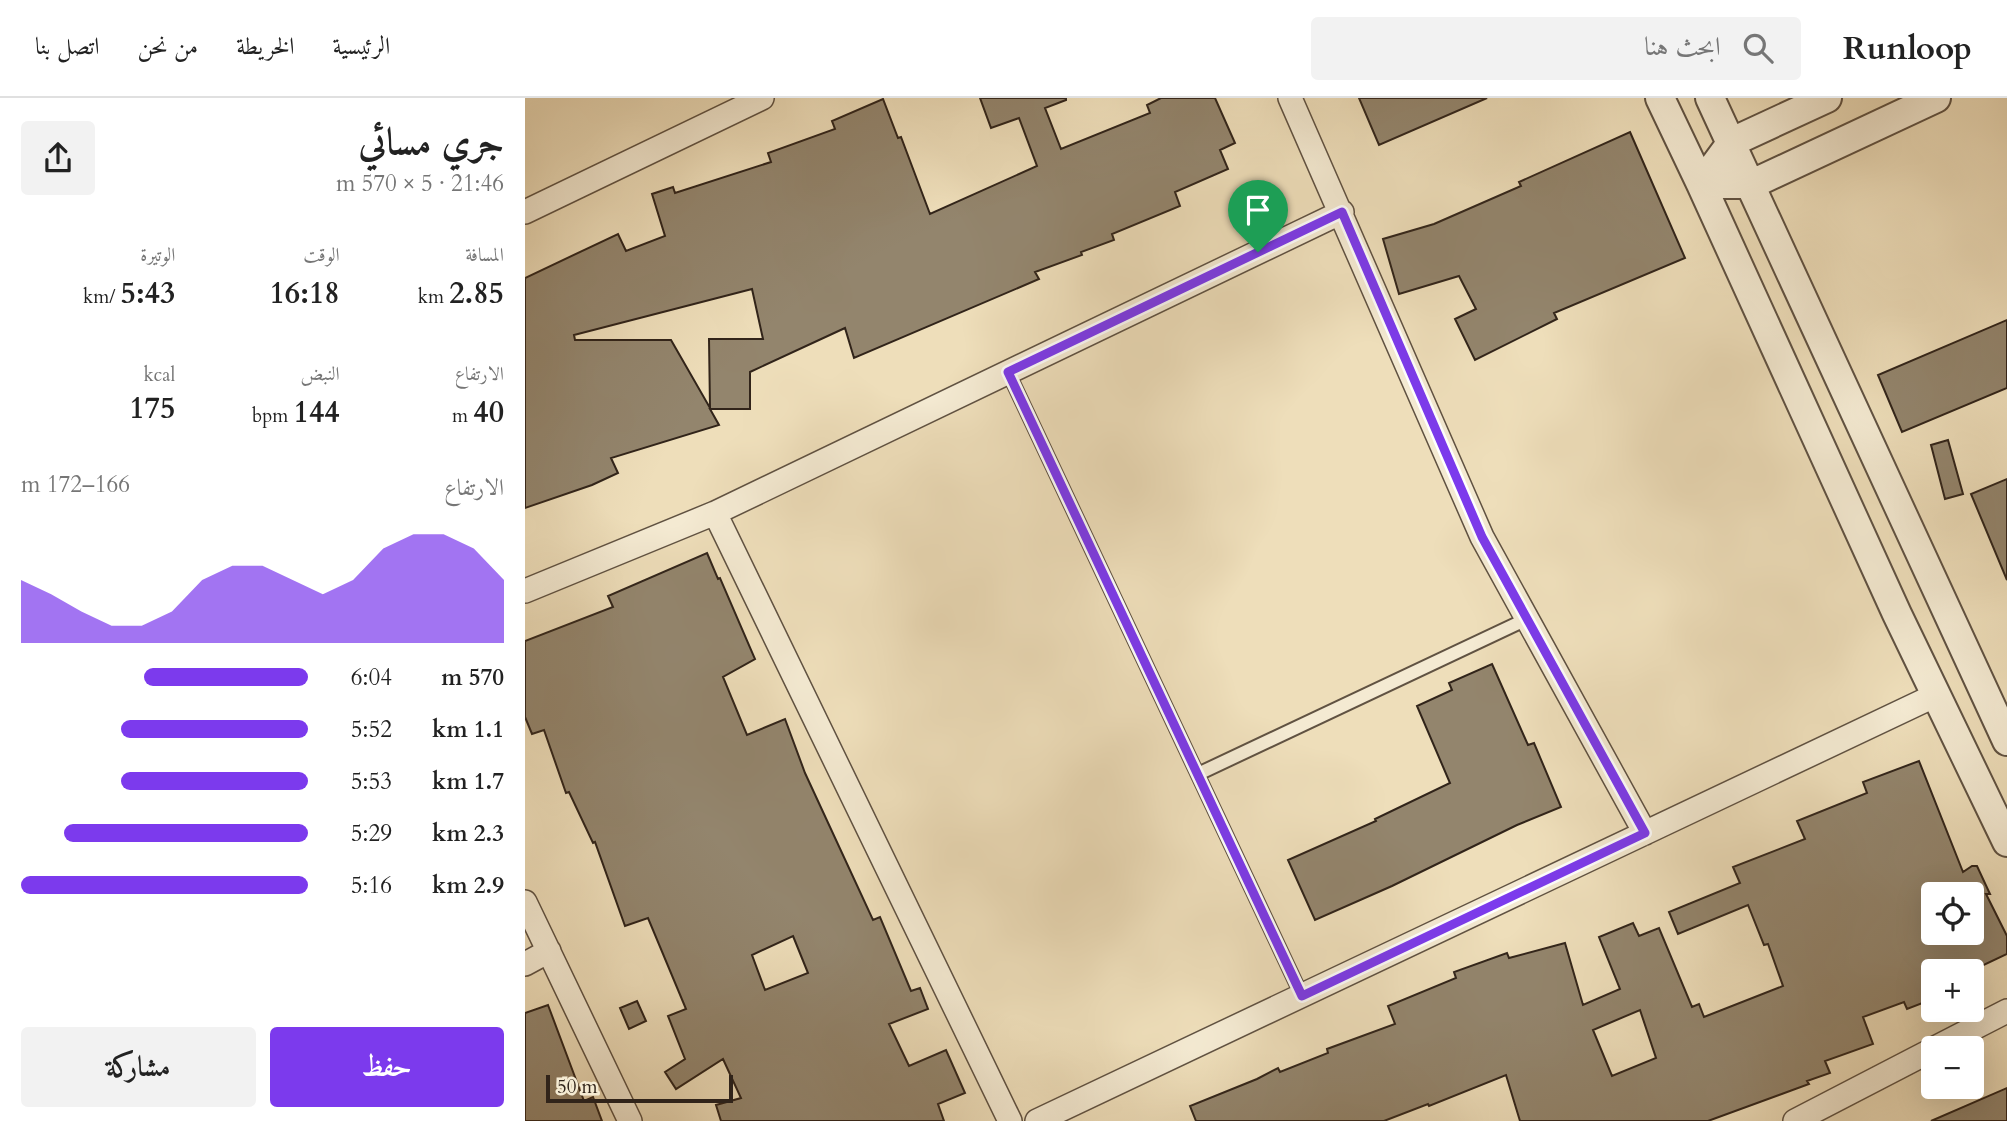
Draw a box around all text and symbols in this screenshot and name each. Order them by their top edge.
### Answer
search box [1311,17,1801,80]
text: Runloop [1843,26,1972,71]
text: ابحث هنا [1644,29,1721,64]
icon: search [1739,29,1777,67]
text: اتصل بنا [35,30,99,63]
text: من نحن [137,30,198,63]
text: الخريطة [236,30,295,63]
text: الرئيسية [333,30,390,63]
text: جري مسائي [358,116,504,168]
button: share [21,121,95,195]
text: 21:46 · 5 × 570 m [336,168,504,199]
pin [1228,180,1288,252]
icon: arrive [1239,191,1277,229]
text: الوتيرة [140,242,175,268]
text: الوقت [303,242,340,268]
text: المسافة [465,242,504,268]
text: 5:43 [121,273,175,314]
text: 16:18 [270,273,340,314]
text: 2.85 [449,273,504,314]
text: /km [83,284,121,310]
text: km [418,284,449,310]
text: النبض [301,361,340,387]
text: الارتفاع [455,361,504,387]
text: kcal [143,362,175,388]
text: 175 [129,388,175,429]
text: 144 [294,392,340,433]
text: 40 [473,392,504,433]
text: bpm [252,403,294,429]
text: m [452,403,473,429]
text: 166–172 m [21,469,130,500]
text: الارتفاع [444,472,504,503]
text: 6:04 [351,662,392,693]
text: 570 m [441,662,504,693]
text: 5:52 [351,714,392,745]
text: 1.1 km [432,714,504,745]
text: 5:53 [351,766,392,797]
text: 1.7 km [432,766,504,797]
text: 5:29 [351,818,392,849]
text: 2.3 km [432,818,504,849]
text: 5:16 [351,870,392,901]
text: 2.9 km [432,870,504,901]
map controls [1921,882,1984,1099]
button: locate [1921,882,1984,945]
button: + [1921,959,1984,1022]
button: مشاركة [21,1027,256,1107]
button: حفظ [270,1027,504,1107]
button: − [1921,1036,1984,1099]
scale bar [546,1072,733,1104]
text: 50 m [557,1074,598,1100]

